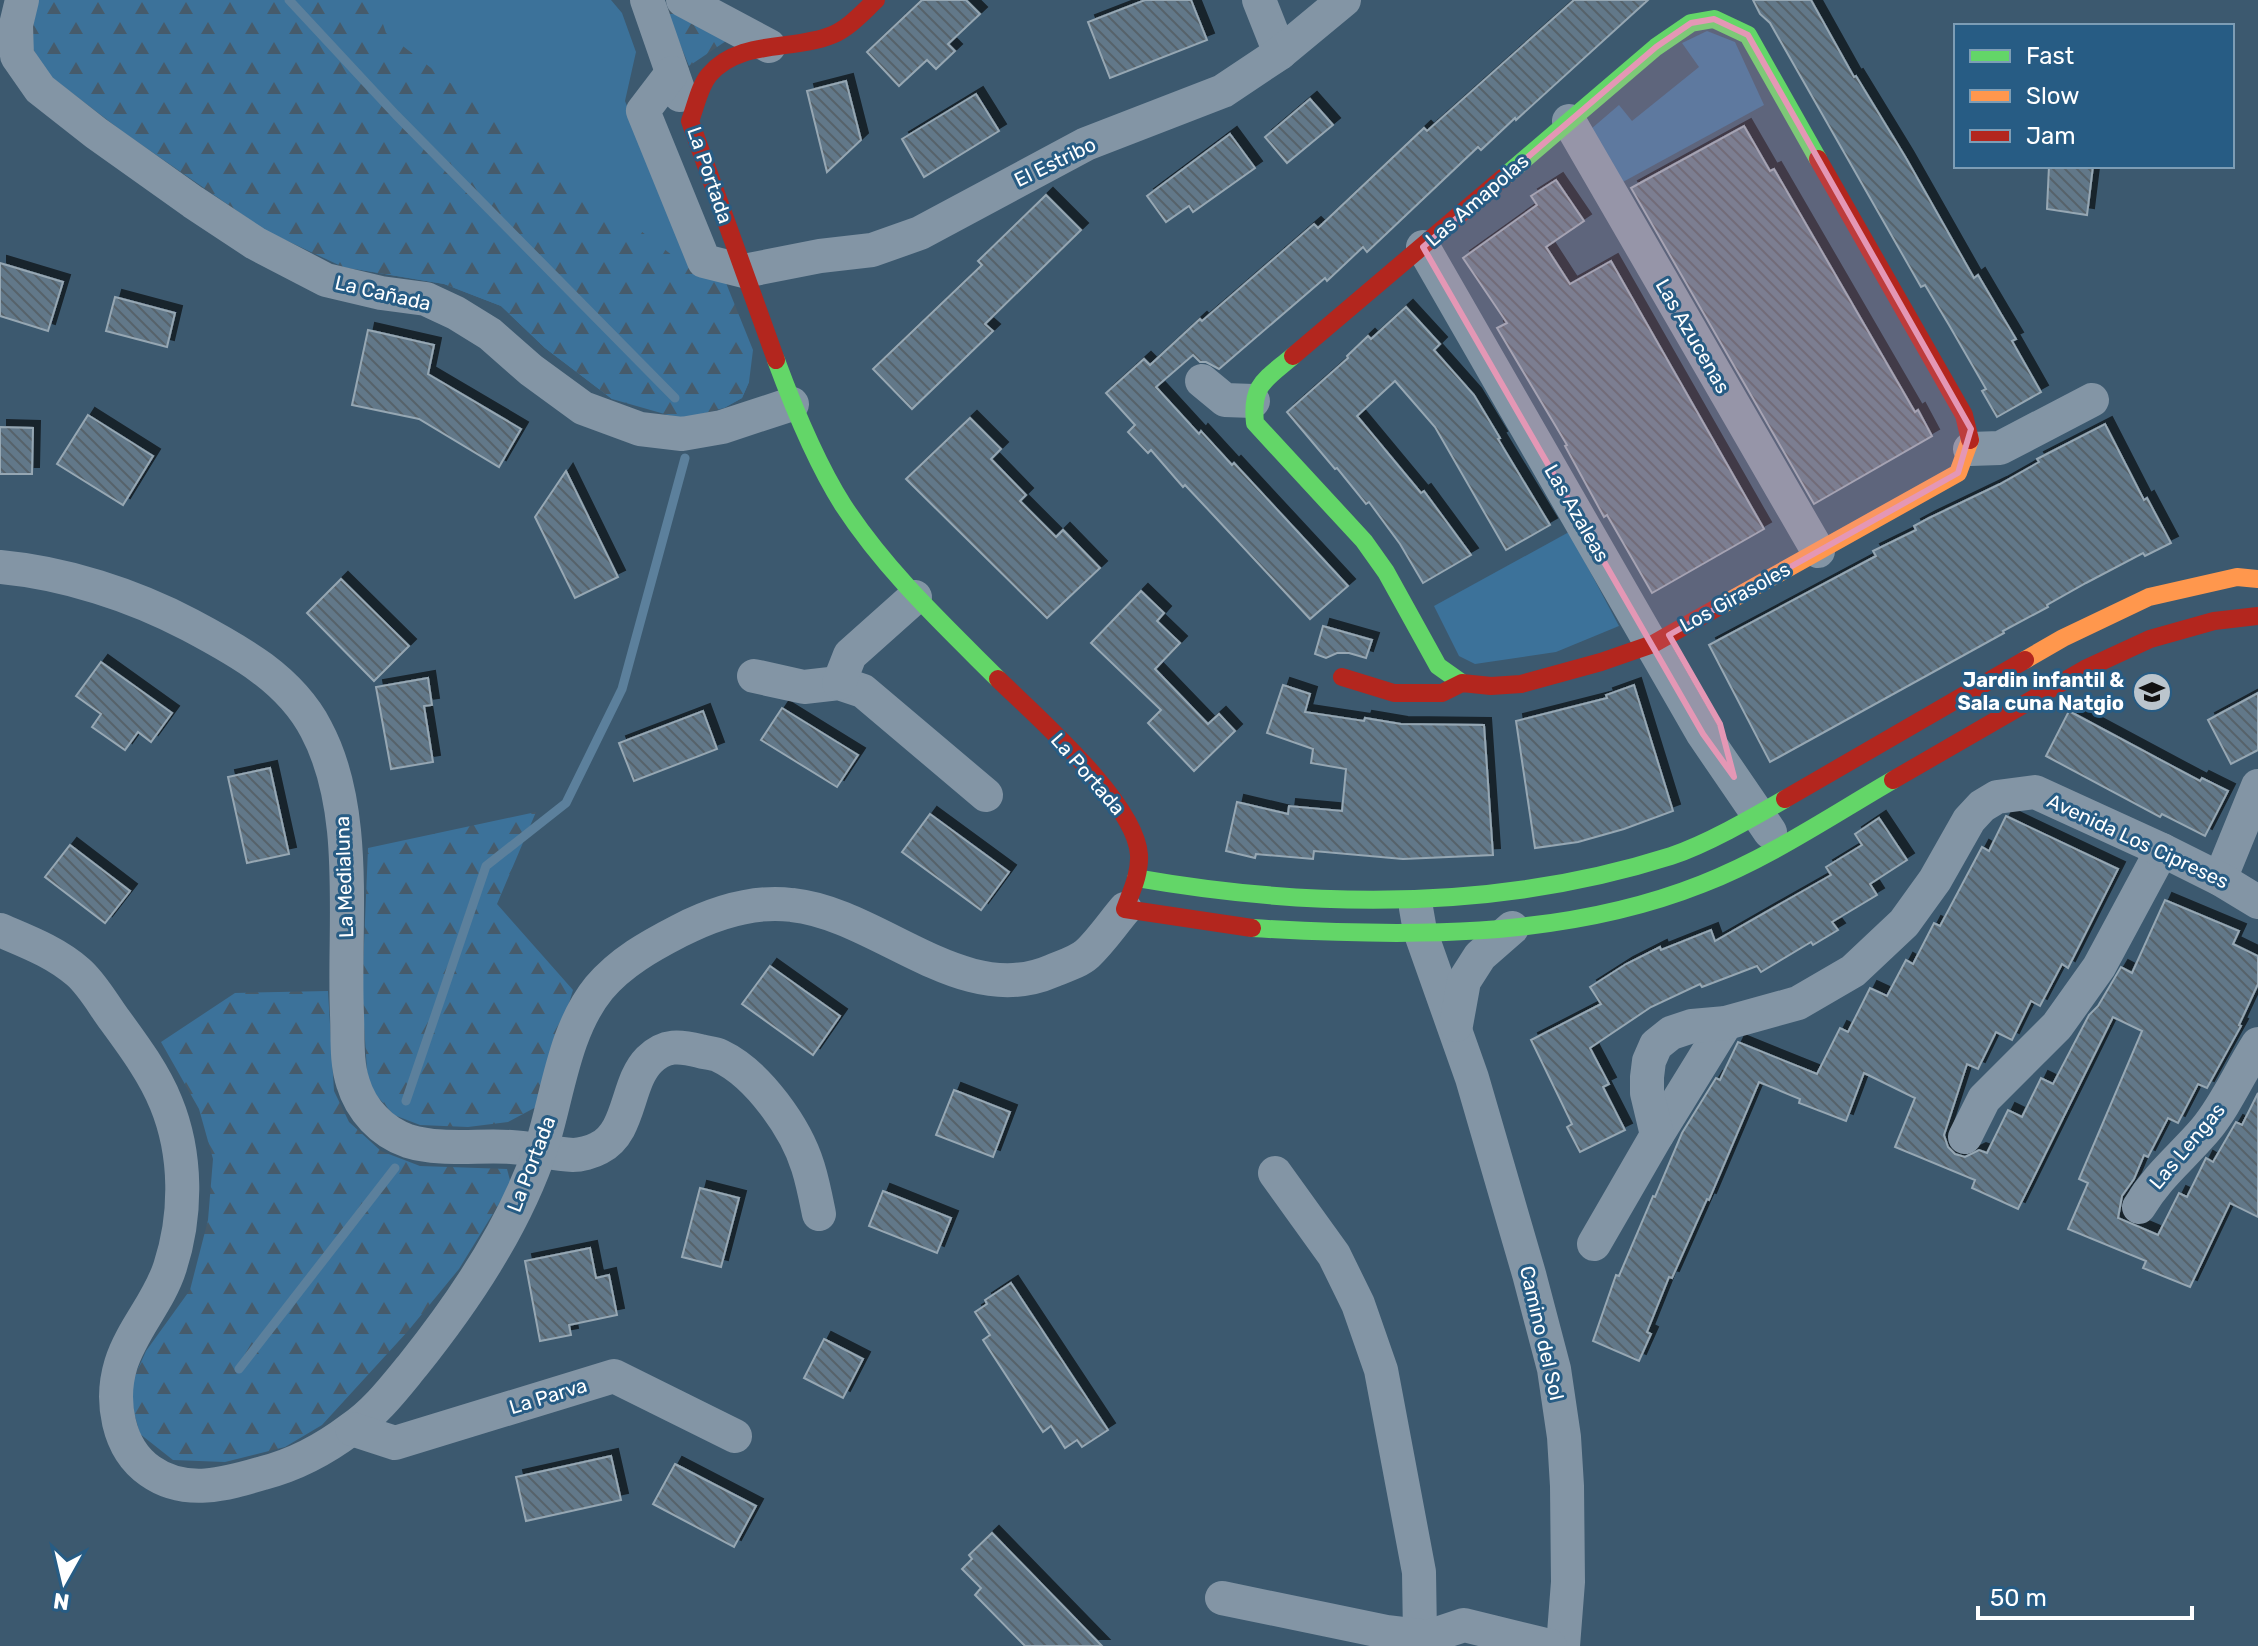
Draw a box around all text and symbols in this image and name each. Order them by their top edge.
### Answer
legend [1954,24,2234,168]
text: Fast [2026,42,2074,70]
text: Slow [2026,82,2079,110]
text: Jam [2026,122,2076,150]
street label: La Portada [682,123,738,227]
street label: El Estribo [1010,132,1100,192]
street label: Las Amapolas [1421,149,1533,251]
street label: La Cañada [333,270,433,316]
street label: Las Azucenas [1651,275,1735,397]
street label: Las Azaleas [1539,460,1615,566]
street label: Los Girasoles [1676,557,1794,637]
place label: Jardin infantil & Sala cuna Natgio [1958,668,2124,715]
school or university icon: Jardin infantil & Sala cuna Natgio [2131,671,2173,713]
street label: La Portada [1046,728,1130,820]
street label: Avenida Los Cipreses [2043,788,2233,894]
street label: La Medialuna [330,816,358,938]
street label: Las Lengas [2144,1098,2230,1194]
street label: La Portada [502,1113,560,1215]
street label: Camino del Sol [1515,1263,1569,1403]
street label: La Parva [506,1373,590,1419]
north arrow [24,1542,104,1622]
scale bar [1978,1570,2192,1620]
text: 50 m [1990,1584,2047,1612]
text: N [52,1587,71,1616]

